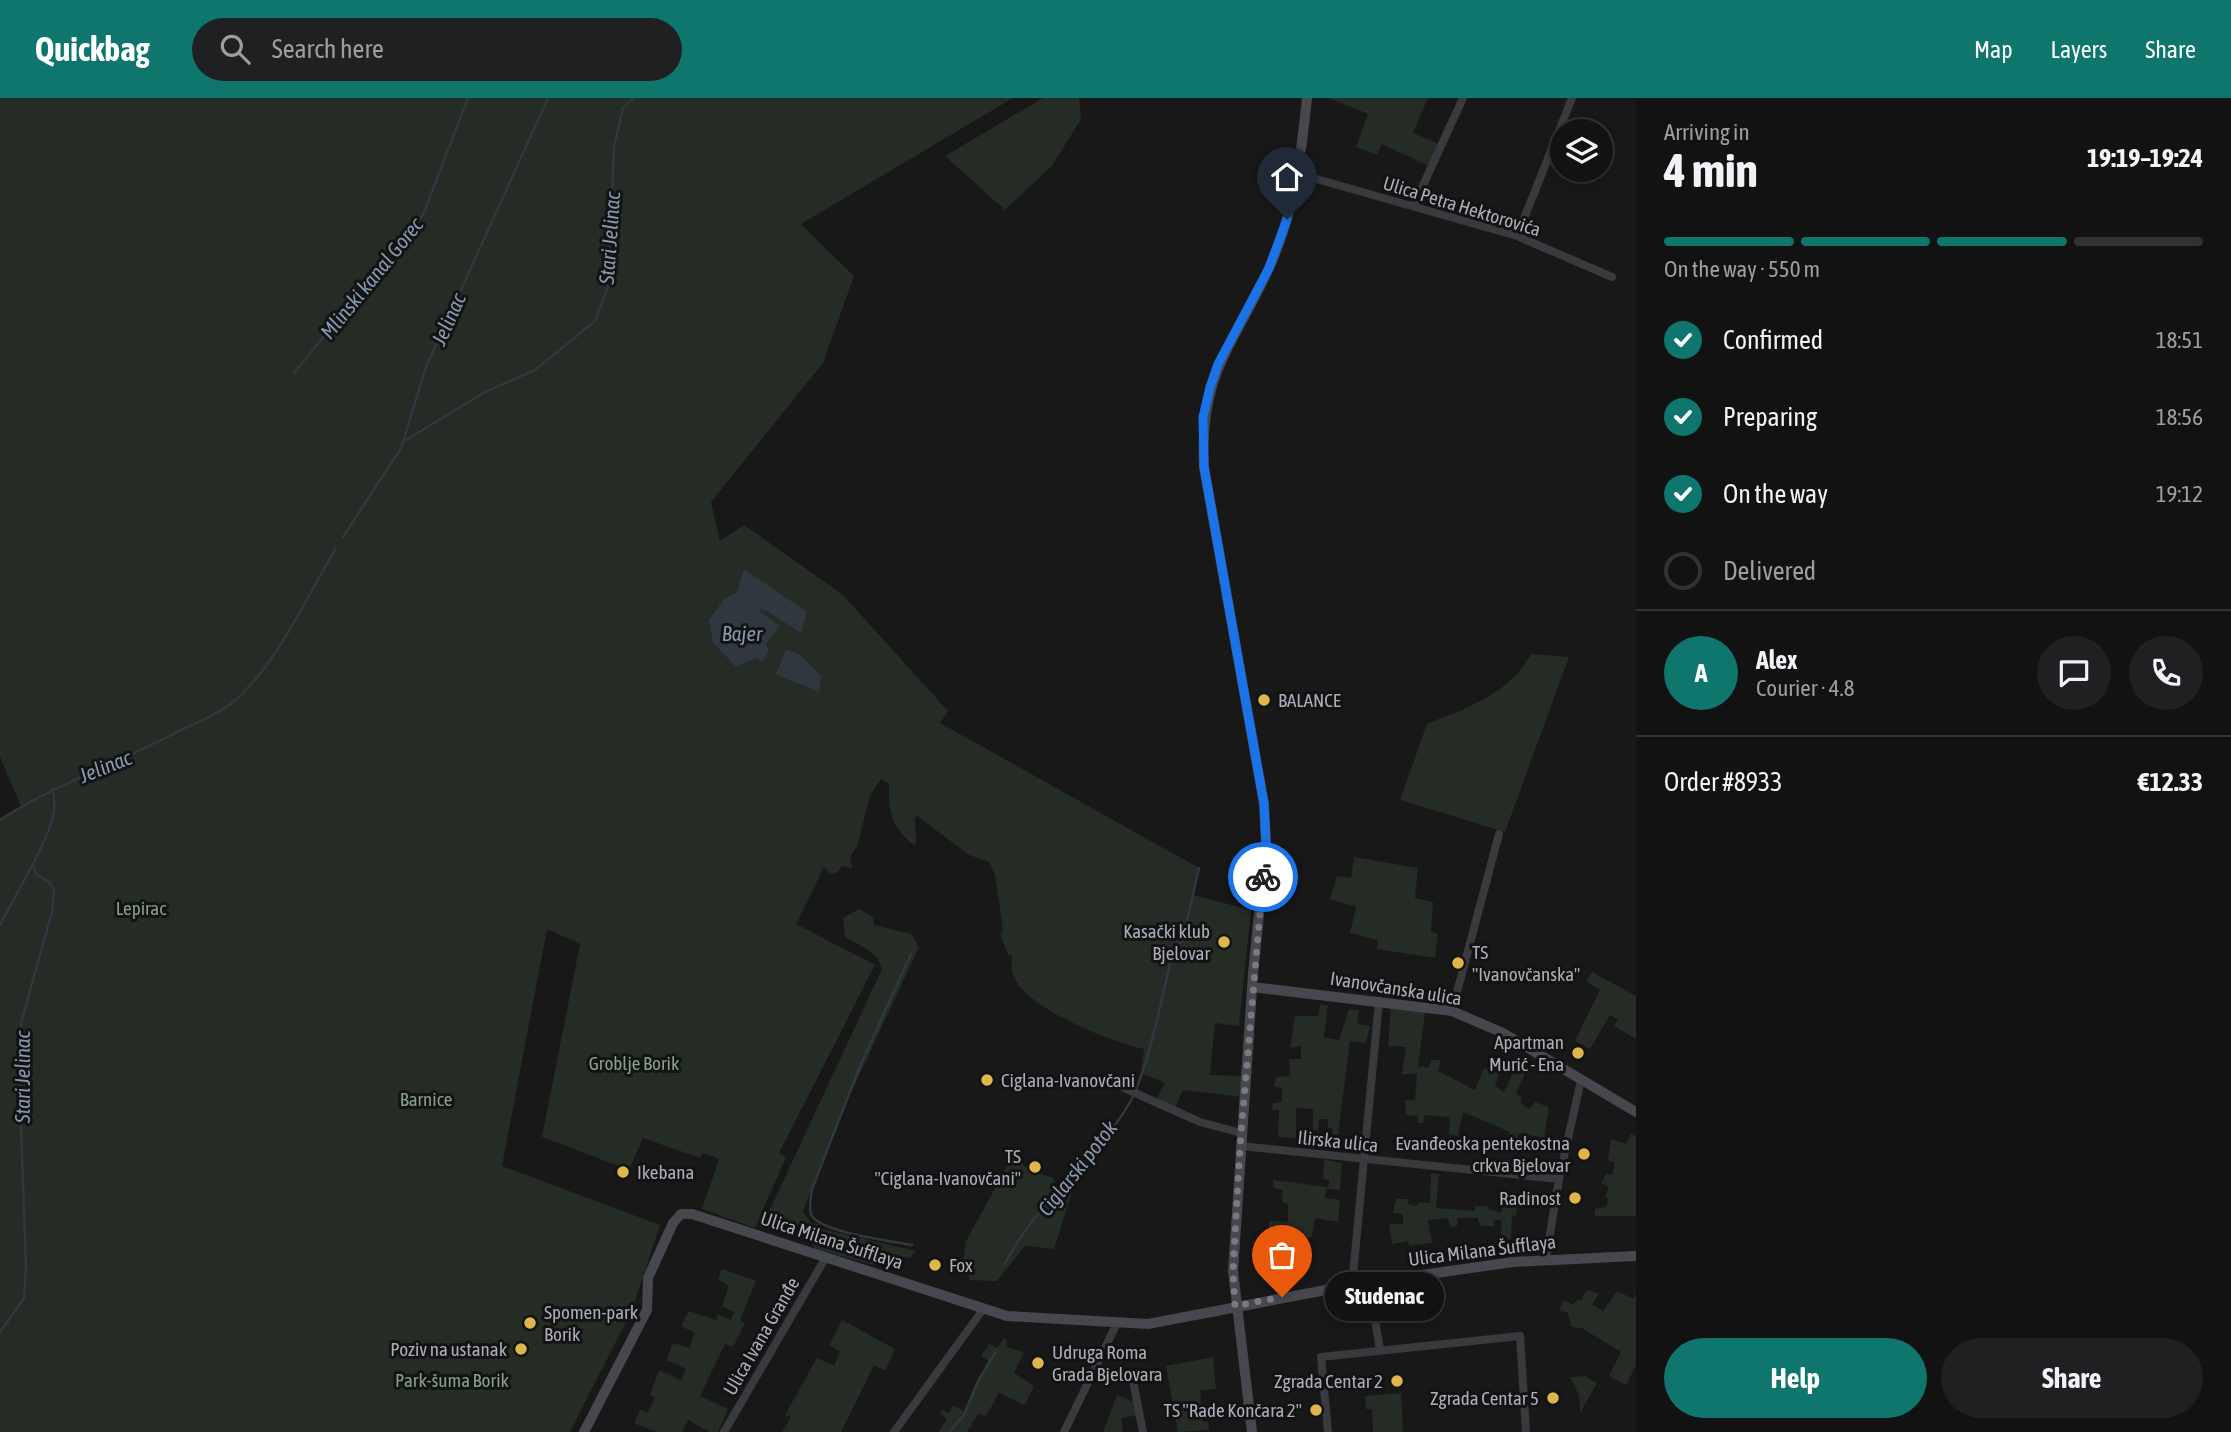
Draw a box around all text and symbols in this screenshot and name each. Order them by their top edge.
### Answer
search box [192,18,682,81]
text: Quickbag [35,30,150,68]
icon: search [216,30,254,68]
text: Search here [272,34,384,64]
text: Map [1974,36,2013,63]
text: Layers [2051,36,2107,63]
text: Share [2145,36,2196,63]
map controls [1550,119,1613,182]
button: layers [1550,119,1613,182]
text: Arriving in [1664,119,1750,145]
text: 19:19–19:24 [2087,143,2203,173]
text: 4 min [1664,144,1758,197]
pin [1257,147,1317,219]
icon: home [1268,158,1306,196]
street label: Ulica Petra Hektorovića [1381,172,1543,240]
water label: Stari Jelinac [594,190,624,286]
water label: Mlinski kanal Gorec [315,212,428,343]
text: On the way · 550 m [1664,256,1820,282]
water label: Jelinac [426,288,471,350]
icon: check [1664,321,1702,359]
text: Confirmed [1723,325,1823,355]
text: 18:51 [2156,327,2203,353]
icon: check [1664,398,1702,436]
text: Preparing [1723,402,1817,432]
text: 18:56 [2156,404,2203,430]
icon: check [1664,475,1702,513]
text: On the way [1723,479,1828,509]
text: 19:12 [2156,481,2203,507]
text: Delivered [1723,556,1816,586]
water label: Bajer [722,621,763,645]
button: chat [2037,636,2111,710]
button: phone [2129,636,2203,710]
text: Alex [1756,645,1797,675]
text: A [1695,658,1707,688]
text: Courier · 4.8 [1756,675,1855,701]
place label: BALANCE [1278,689,1341,711]
marker: BALANCE [1256,692,1272,708]
water label: Jelinac [74,744,136,788]
text: Order #8933 [1664,767,1783,797]
text: €12.33 [2138,767,2203,797]
courier [1228,842,1298,912]
icon: bike [1244,858,1282,896]
park label: Lepirac [116,897,167,919]
place label: Kasački klub Bjelovar [1123,920,1210,964]
marker: Kasački klub Bjelovar [1216,934,1232,950]
place label: TS "Ivanovčanska" [1472,941,1580,985]
marker: TS "Ivanovčanska" [1450,955,1466,971]
street label: Ivanovčanska ulica [1329,967,1463,1009]
water label: Stari Jelinac [10,1029,34,1124]
place label: Apartman Murić - Ena [1489,1031,1564,1075]
marker: Apartman Murić - Ena [1570,1045,1586,1061]
park label: Groblje Borik [589,1052,680,1074]
place label: Ciglana-Ivanovčani [1001,1069,1135,1091]
marker: Ciglana-Ivanovčani [979,1072,995,1088]
park label: Barnice [400,1088,452,1110]
water label: Ciglarski potok [1032,1115,1122,1220]
street label: Ilirska ulica [1297,1126,1379,1156]
place label: Evanđeoska pentekostna crkva Bjelovar [1395,1132,1570,1176]
place label: TS "Ciglana-Ivanovčani" [874,1145,1021,1189]
marker: Evanđeoska pentekostna crkva Bjelovar [1576,1146,1592,1162]
marker: TS "Ciglana-Ivanovčani" [1027,1159,1043,1175]
place label: Ikebana [637,1161,694,1183]
marker: Ikebana [615,1164,631,1180]
place label: Radinost [1499,1187,1561,1209]
marker: Radinost [1567,1190,1583,1206]
street label: Ulica Milana Šufflaya [758,1207,906,1273]
pin [1252,1225,1312,1297]
street label: Ulica Milana Šufflaya [1407,1230,1557,1270]
icon: bag [1263,1236,1301,1274]
place label: Fox [949,1254,973,1276]
marker: Fox [927,1257,943,1273]
callout: Studenac [1324,1272,1443,1322]
street label: Ulica Ivana Granđe [718,1273,804,1399]
text: Studenac [1345,1283,1424,1309]
place label: Spomen-park Borik [544,1301,639,1345]
marker: Spomen-park Borik [522,1315,538,1331]
place label: Poziv na ustanak [390,1338,508,1360]
button: Help [1664,1338,1927,1418]
button: Share [1941,1338,2203,1418]
marker: Poziv na ustanak [513,1341,529,1357]
place label: Udruga Roma Grada Bjelovara [1052,1341,1163,1385]
marker: Udruga Roma Grada Bjelovara [1030,1355,1046,1371]
park label: Park-šuma Borik [395,1369,510,1391]
place label: Zgrada Centar 2 [1274,1370,1383,1392]
marker: Zgrada Centar 2 [1389,1373,1405,1389]
place label: Zgrada Centar 5 [1430,1387,1539,1409]
marker: Zgrada Centar 5 [1545,1390,1561,1406]
place label: TS "Rade Končara 2" [1164,1399,1302,1421]
marker: TS "Rade Končara 2" [1308,1402,1324,1418]

